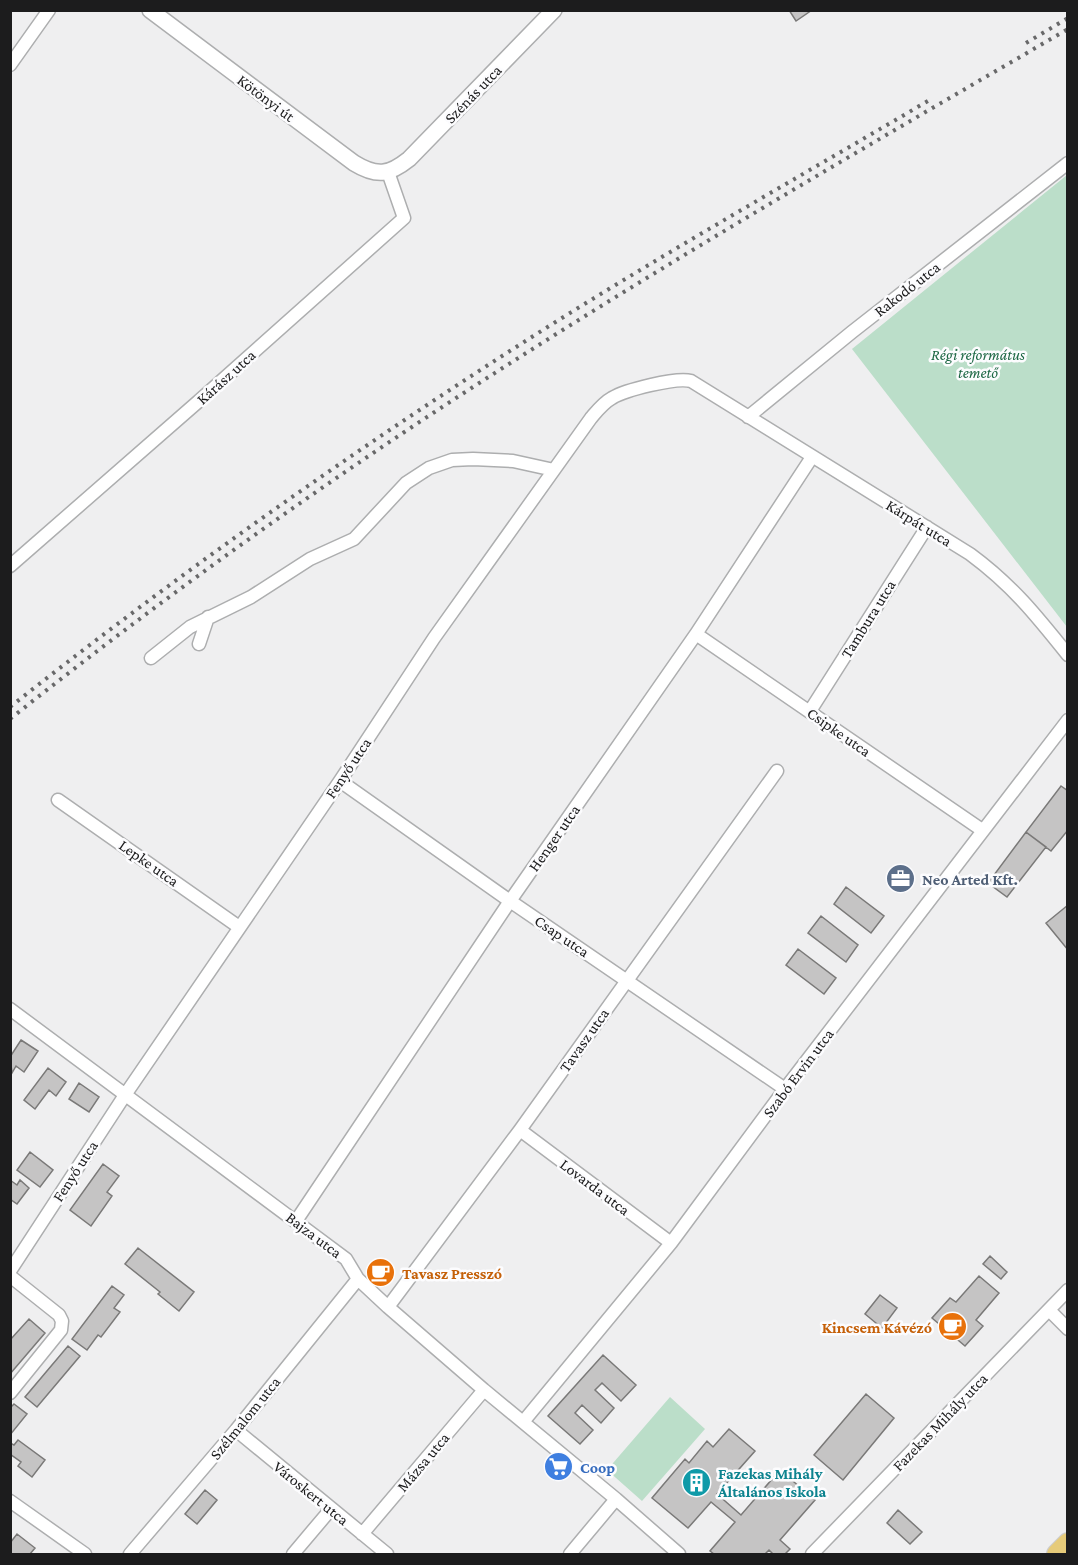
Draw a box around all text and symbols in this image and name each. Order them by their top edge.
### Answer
street label: Szénás utca [441,61,505,127]
street label: Kötönyi út [234,71,298,126]
street label: Rakodó utca [871,258,944,320]
street label: Kárász utca [193,346,259,408]
park label: Régi református temető [931,346,1025,381]
street label: Kárpát utca [883,496,955,551]
street label: Tambura utca [837,576,899,661]
street label: Csipke utca [803,704,874,761]
street label: Fenyő utca [322,734,376,802]
street label: Henger utca [525,801,584,875]
street label: Lepke utca [115,836,182,891]
office icon: Neo Arted Kft. [885,863,917,895]
place label: Neo Arted Kft. [922,871,1018,888]
street label: Csap utca [531,912,593,962]
street label: Tavasz utca [556,1004,613,1075]
street label: Szabó Ervin utca [759,1025,837,1120]
street label: Fenyő utca [49,1137,102,1205]
street label: Lovarda utca [557,1155,634,1219]
street label: Bajza utca [282,1209,346,1262]
cafe icon: Tavasz Presszó [365,1257,397,1289]
place label: Tavasz Presszó [402,1265,502,1282]
cafe icon: Kincsem Kávézó [937,1311,969,1343]
place label: Kincsem Kávézó [822,1319,932,1336]
street label: Fazekas Mihály utca [889,1369,992,1475]
street label: Szélmalom utca [206,1373,284,1463]
street label: Mázsa utca [393,1429,453,1495]
supermarket icon: Coop [543,1451,575,1483]
street label: Városkert utca [270,1458,352,1529]
place label: Coop [580,1459,615,1476]
place label: Fazekas Mihály Általános Iskola [717,1465,827,1500]
building icon: Fazekas Mihály Általános Iskola [681,1466,713,1498]

